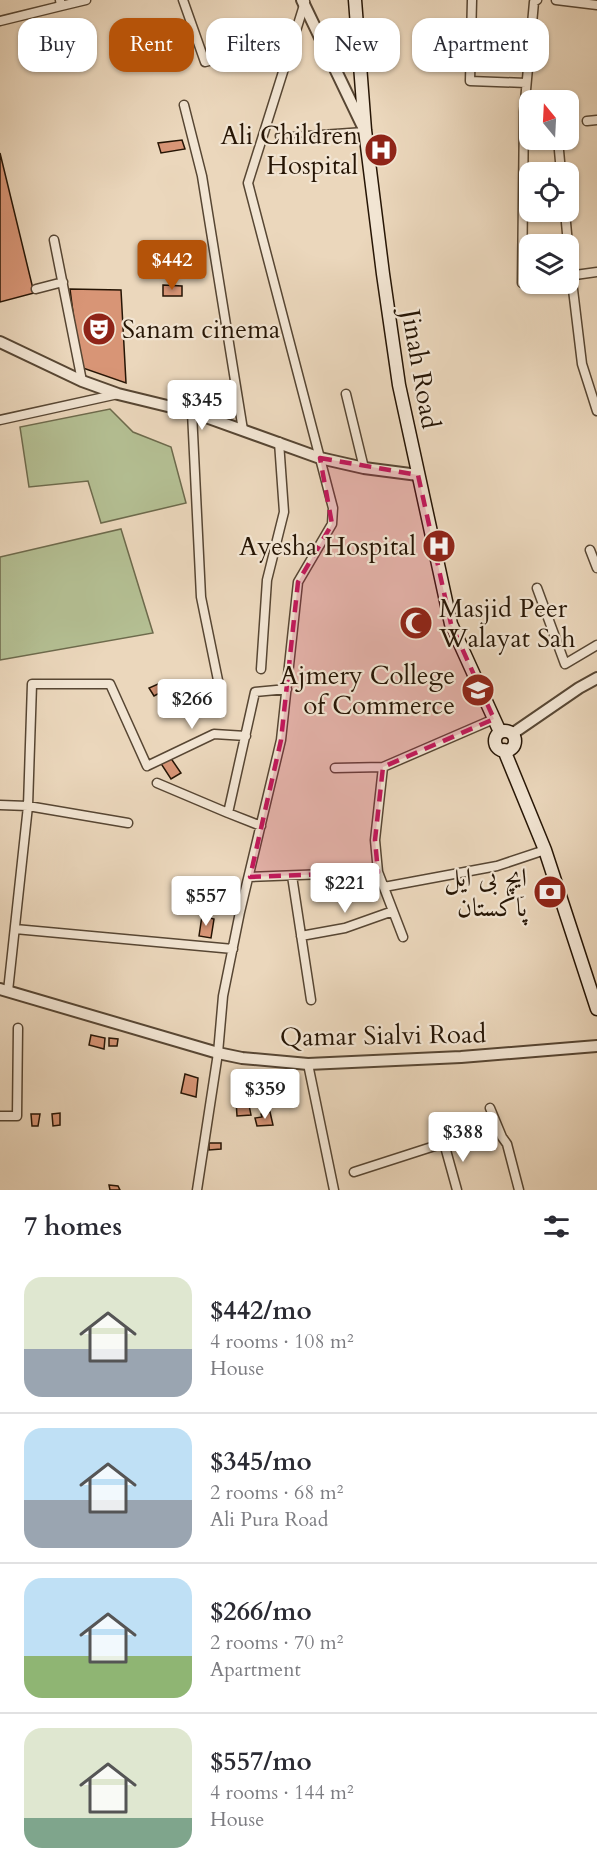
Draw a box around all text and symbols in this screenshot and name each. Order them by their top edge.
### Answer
chip: Buy [18,18,97,72]
chip: Rent [109,18,194,72]
chip: Filters [206,18,302,72]
chip: New [314,18,400,72]
chip: Apartment [412,18,549,72]
north arrow [519,90,579,150]
map controls [519,90,579,294]
place label: Ali Children Hospital [221,118,358,183]
hospital icon: Ali Children Hospital [363,132,399,168]
button: locate [519,162,579,222]
button: layers [519,234,579,294]
pin: $442 [136,240,208,291]
text: $442 [152,246,192,273]
street label: Jinah Road [392,303,448,432]
theatre icon: Sanam cinema [81,311,117,347]
place label: Sanam cinema [122,312,280,347]
pin: $345 [166,380,238,431]
text: $345 [182,386,222,413]
hospital icon: Ayesha Hospital [421,528,457,564]
place label: Ayesha Hospital [239,529,416,564]
place label: Masjid Peer Walayat Sah [438,591,576,656]
mosque icon: Masjid Peer Walayat Sah [398,605,434,641]
place label: Ajmery College of Commerce [280,658,455,723]
school or university icon: Ajmery College of Commerce [460,672,496,708]
pin: $266 [156,679,228,730]
text: $266 [172,685,212,712]
place label: ایچ بی ایل پاکستان [444,860,528,926]
pin: $221 [309,863,381,914]
text: $221 [325,869,365,896]
bank icon: ایچ بی ایل پاکستان [532,874,568,910]
pin: $557 [170,876,242,927]
text: $557 [186,882,226,909]
street label: Qamar Sialvi Road [280,1016,487,1055]
pin: $359 [229,1069,301,1120]
text: $359 [245,1075,285,1102]
pin: $388 [427,1112,499,1163]
text: $388 [443,1118,483,1145]
text: 7 homes [24,1209,122,1244]
icon: filters [540,1210,573,1243]
text: $442/mo [210,1293,312,1328]
icon: home [72,1301,144,1373]
text: 4 rooms · 108 m² [210,1328,354,1355]
text: House [210,1355,264,1382]
text: $345/mo [210,1444,312,1479]
icon: home [72,1452,144,1524]
text: 2 rooms · 68 m² [210,1479,343,1506]
text: Ali Pura Road [210,1506,328,1533]
text: $266/mo [210,1594,312,1629]
icon: home [72,1602,144,1674]
text: 2 rooms · 70 m² [210,1629,343,1656]
text: Apartment [210,1656,301,1683]
text: $557/mo [210,1744,312,1779]
icon: home [72,1752,144,1824]
text: 4 rooms · 144 m² [210,1779,354,1806]
text: House [210,1806,264,1833]

